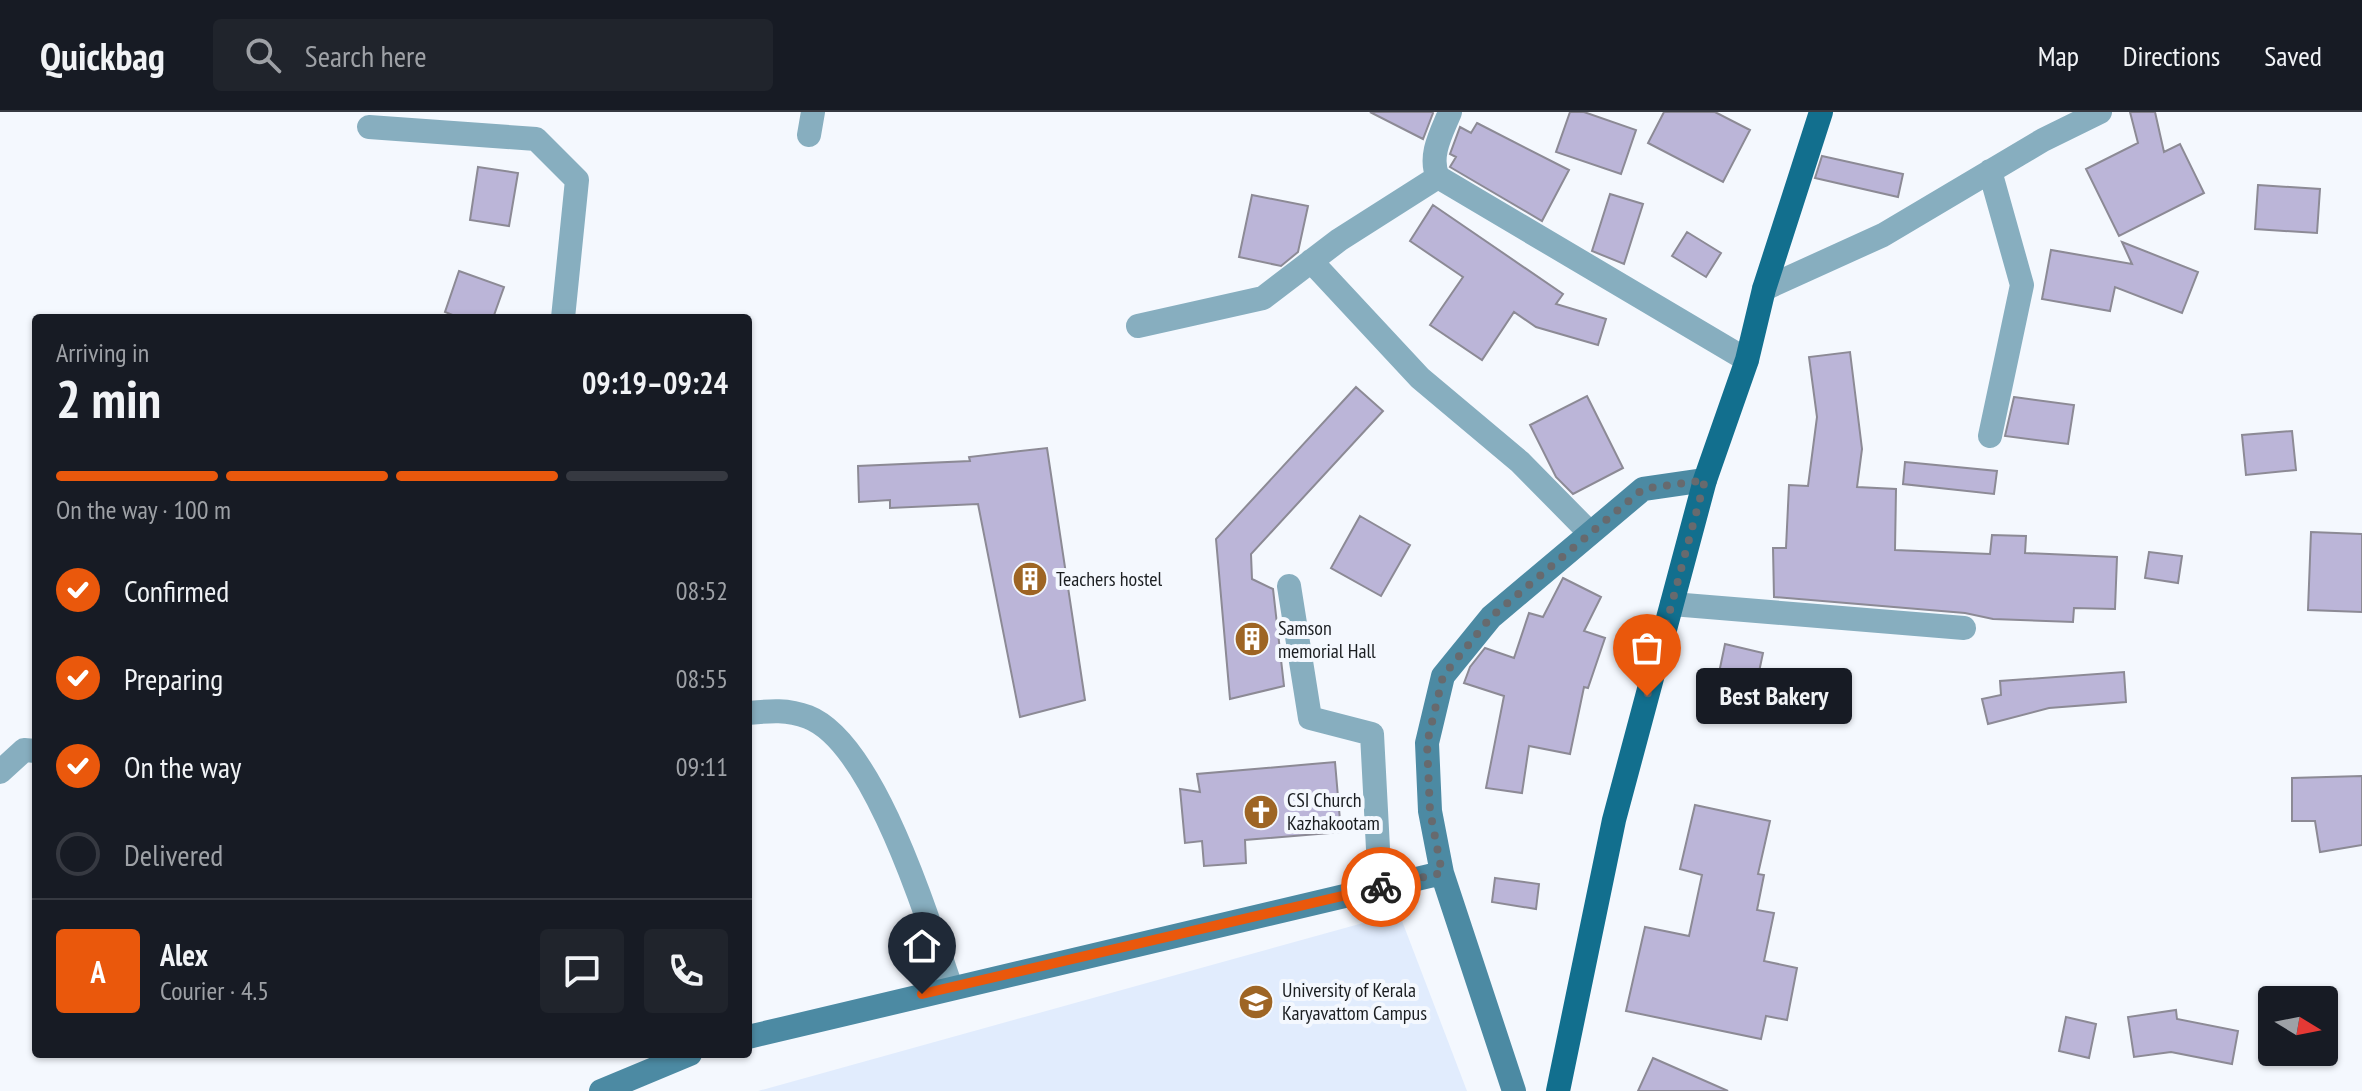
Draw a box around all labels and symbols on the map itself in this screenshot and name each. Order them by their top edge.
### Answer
building icon: Teachers hostel [1011,560,1049,598]
place label: Teachers hostel [1056,566,1163,592]
pin [1613,614,1681,696]
place label: Samson memorial Hall [1278,615,1376,664]
building icon: Samson memorial Hall [1233,620,1271,658]
callout: Best Bakery [1695,668,1851,724]
place label: CSI Church Kazhakootam [1287,787,1380,836]
church icon: CSI Church Kazhakootam [1242,793,1280,831]
courier [1341,847,1421,927]
pin [888,912,956,994]
place label: University of Kerala Karyavattom Campus [1282,977,1427,1026]
school or university icon: University of Kerala Karyavattom Campus [1237,983,1275,1021]
north arrow [2258,986,2338,1066]

